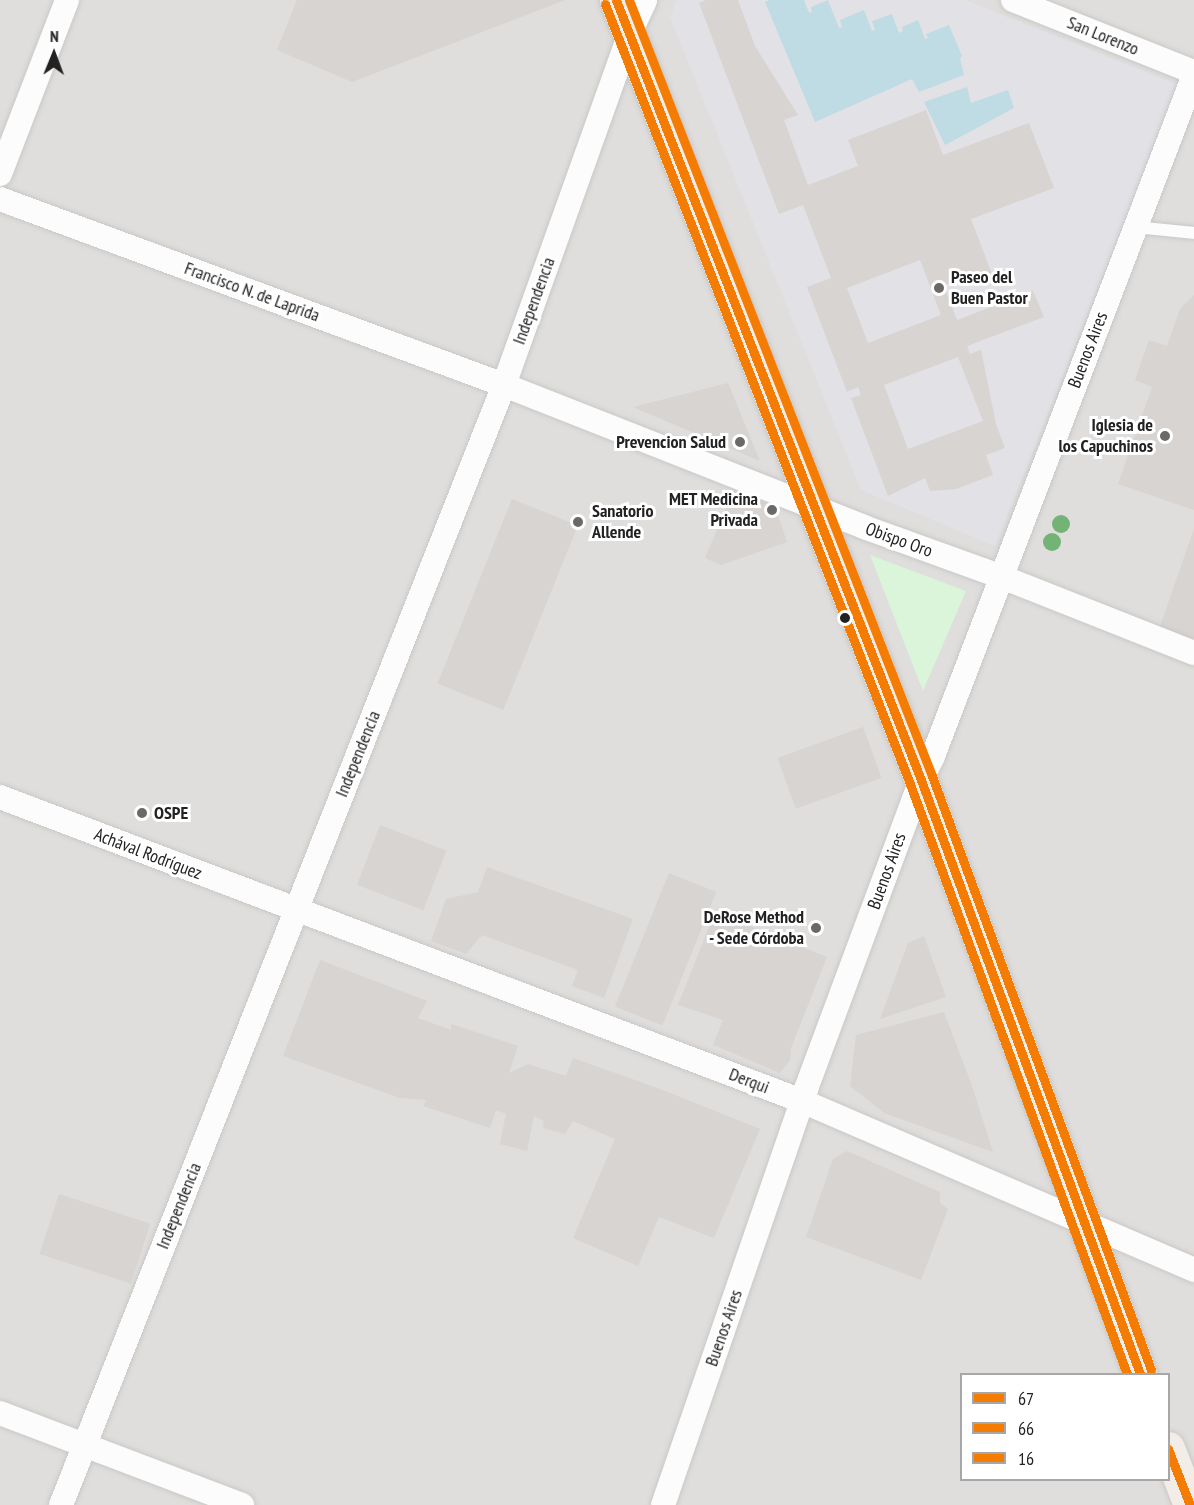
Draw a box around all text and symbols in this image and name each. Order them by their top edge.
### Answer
street label: San Lorenzo [1064,12,1142,60]
north arrow [24,24,84,84]
text: N [50,26,59,46]
street label: Independencia [508,254,560,348]
street label: Francisco N. de Laprida [181,257,323,327]
place label: Paseo del Buen Pastor [951,267,1028,310]
marker: Paseo del Buen Pastor [932,281,946,295]
street label: Buenos Aires [1064,309,1112,391]
place label: Iglesia de los Capuchinos [1058,415,1153,458]
marker: Iglesia de los Capuchinos [1158,429,1172,443]
place label: Prevencion Salud [616,431,726,453]
marker: Prevencion Salud [731,433,749,451]
place label: MET Medicina Privada [669,489,758,532]
place label: Sanatorio Allende [592,501,653,544]
marker: MET Medicina Privada [763,501,781,519]
marker: Sanatorio Allende [569,513,587,531]
street label: Obispo Oro [863,518,935,562]
unlabelled marker [839,612,851,624]
street label: Independencia [331,708,385,800]
place label: OSPE [154,802,188,824]
marker: OSPE [135,806,149,820]
street label: Achával Rodríguez [91,824,205,884]
street label: Buenos Aires [863,830,911,912]
place label: DeRose Method - Sede Córdoba [704,907,804,950]
marker: DeRose Method - Sede Córdoba [809,921,823,935]
street label: Derqui [726,1064,772,1098]
street label: Independencia [152,1160,206,1252]
street label: Buenos Aires [701,1287,747,1369]
legend [960,1373,1170,1481]
text: 67 [1018,1387,1034,1410]
text: 66 [1018,1417,1034,1440]
text: 16 [1018,1447,1034,1470]

